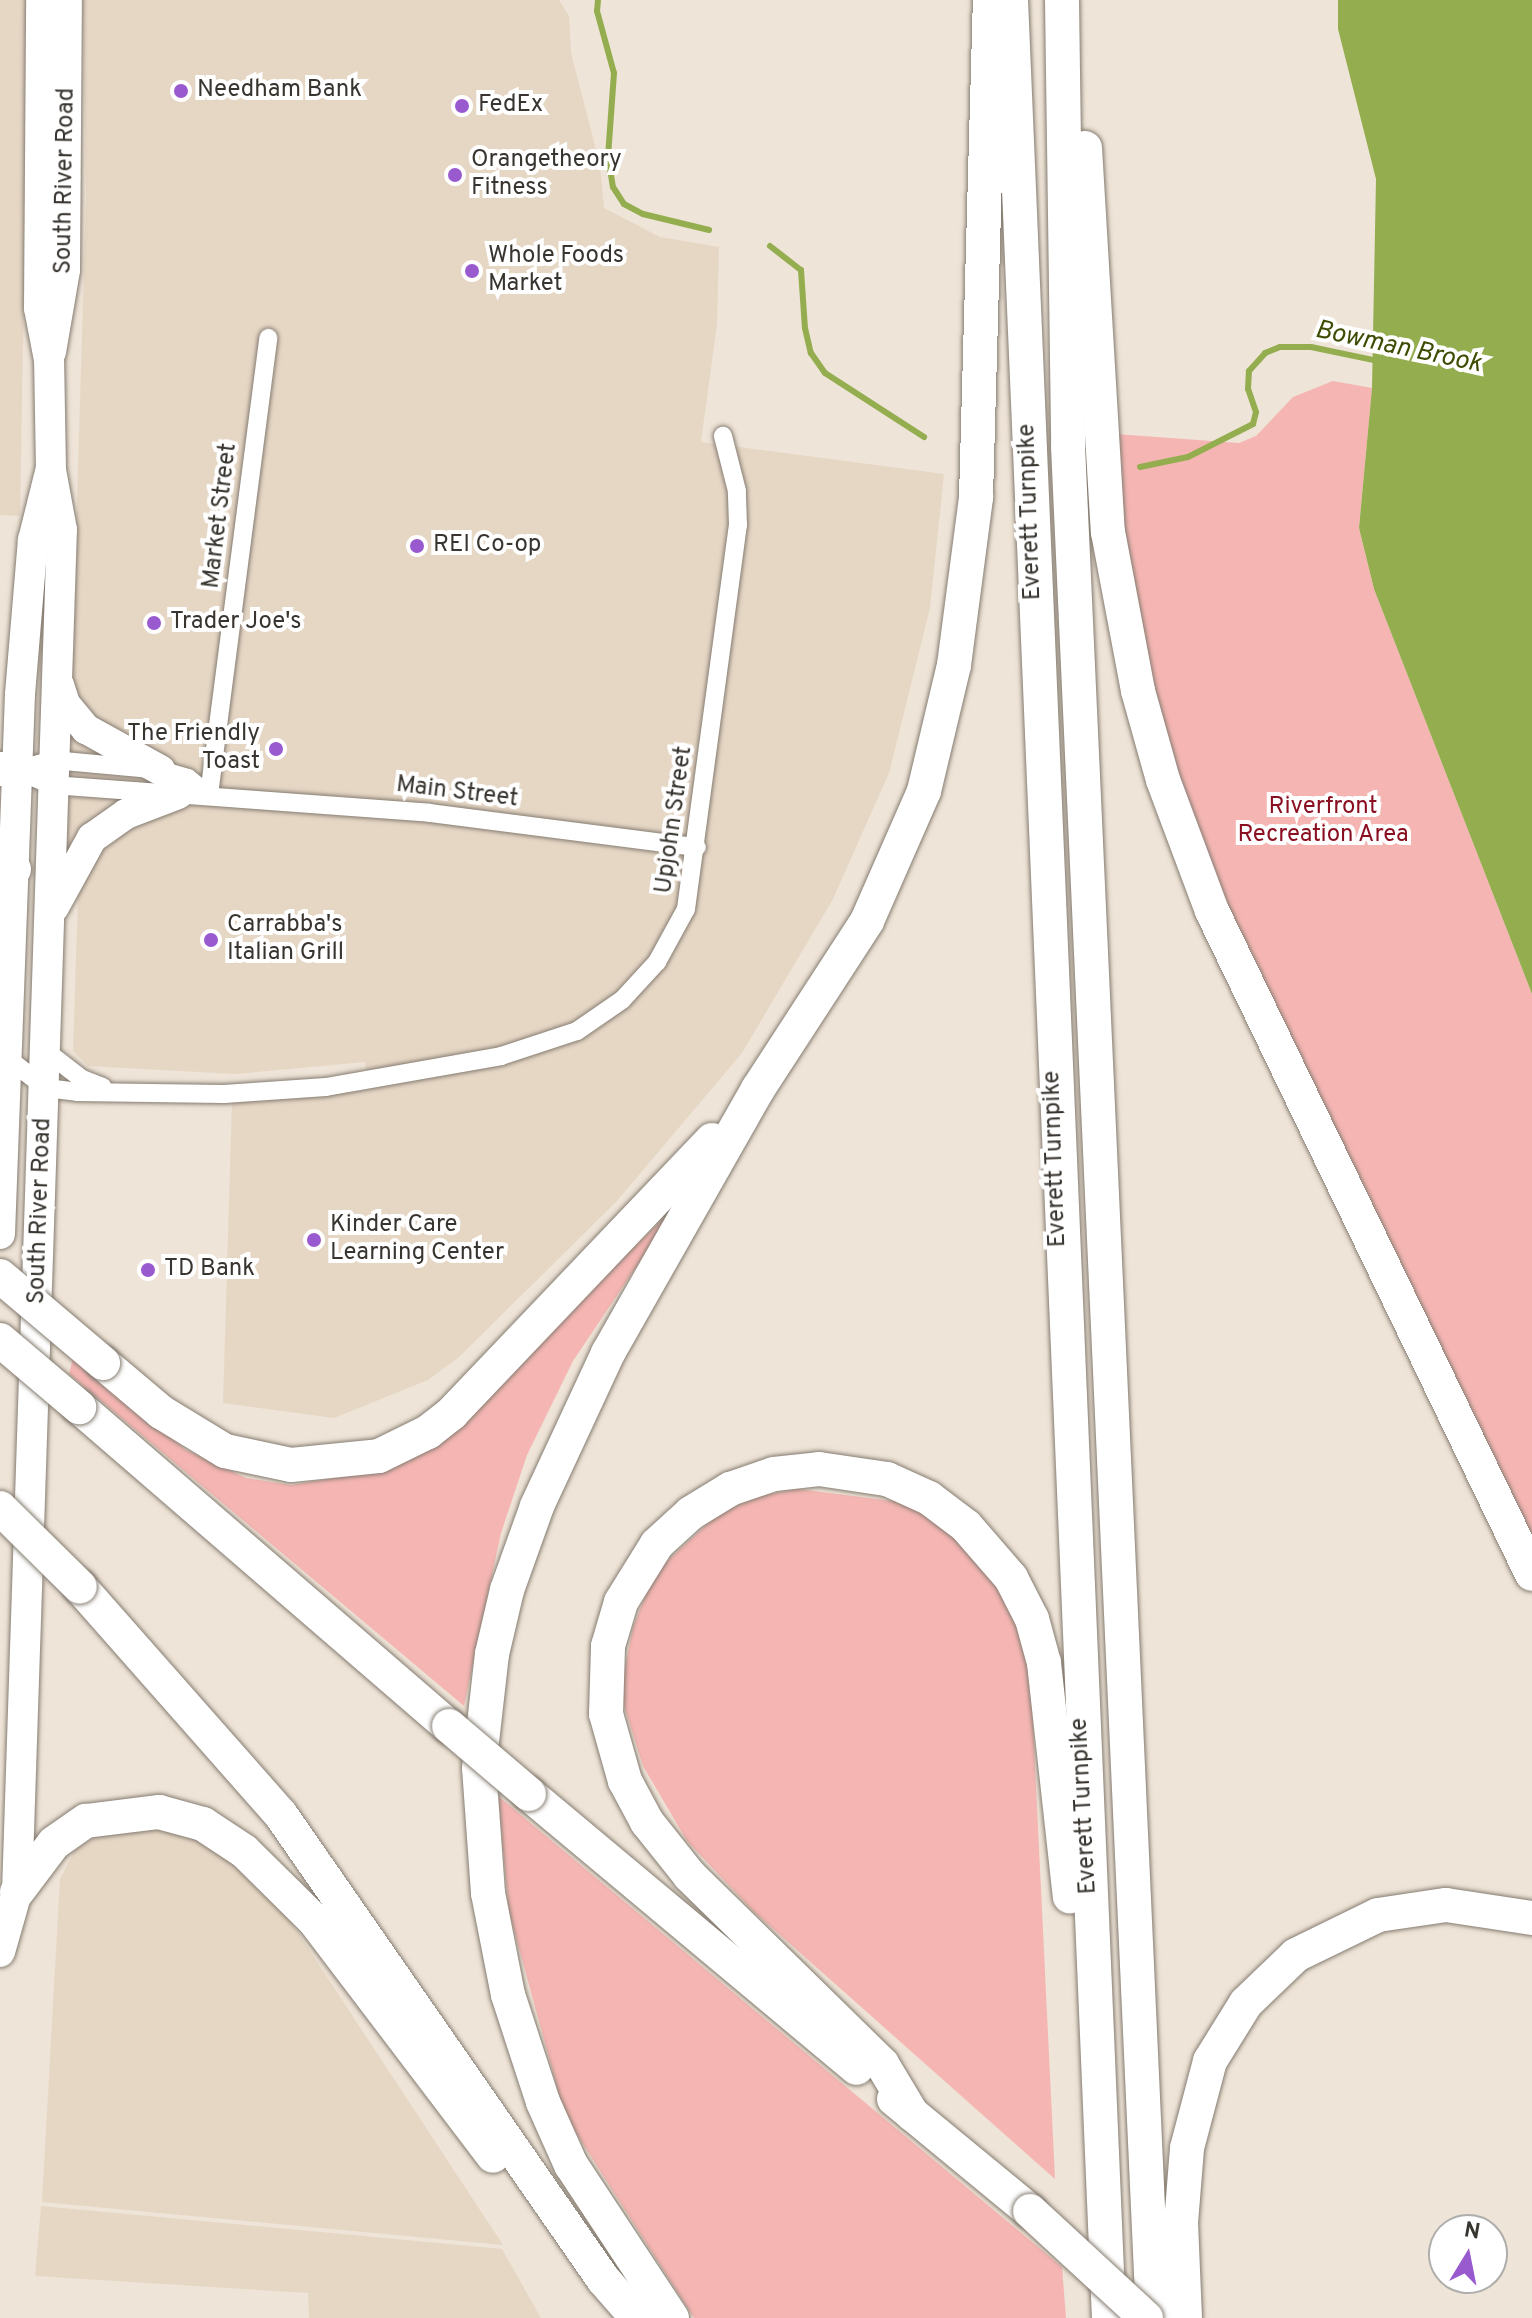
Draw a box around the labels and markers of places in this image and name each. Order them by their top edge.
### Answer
place label: Needham Bank [197,77,362,105]
marker: Needham Bank [172,82,190,100]
place label: FedEx [478,92,543,120]
marker: FedEx [453,97,471,115]
place label: Orangetheory Fitness [471,147,622,203]
marker: Orangetheory Fitness [446,166,464,184]
place label: Whole Foods Market [488,243,624,299]
marker: Whole Foods Market [463,262,481,280]
place label: REI Co-op [433,532,541,560]
marker: REI Co-op [408,537,426,555]
place label: Trader Joe's [170,609,302,637]
marker: Trader Joe's [145,614,163,632]
place label: The Friendly Toast [127,721,260,777]
marker: The Friendly Toast [267,740,285,758]
place label: Carrabba's Italian Grill [227,912,344,968]
marker: Carrabba's Italian Grill [202,931,220,949]
place label: Kinder Care Learning Center [330,1212,504,1268]
marker: Kinder Care Learning Center [305,1231,323,1249]
place label: TD Bank [164,1256,255,1284]
marker: TD Bank [139,1261,157,1279]

